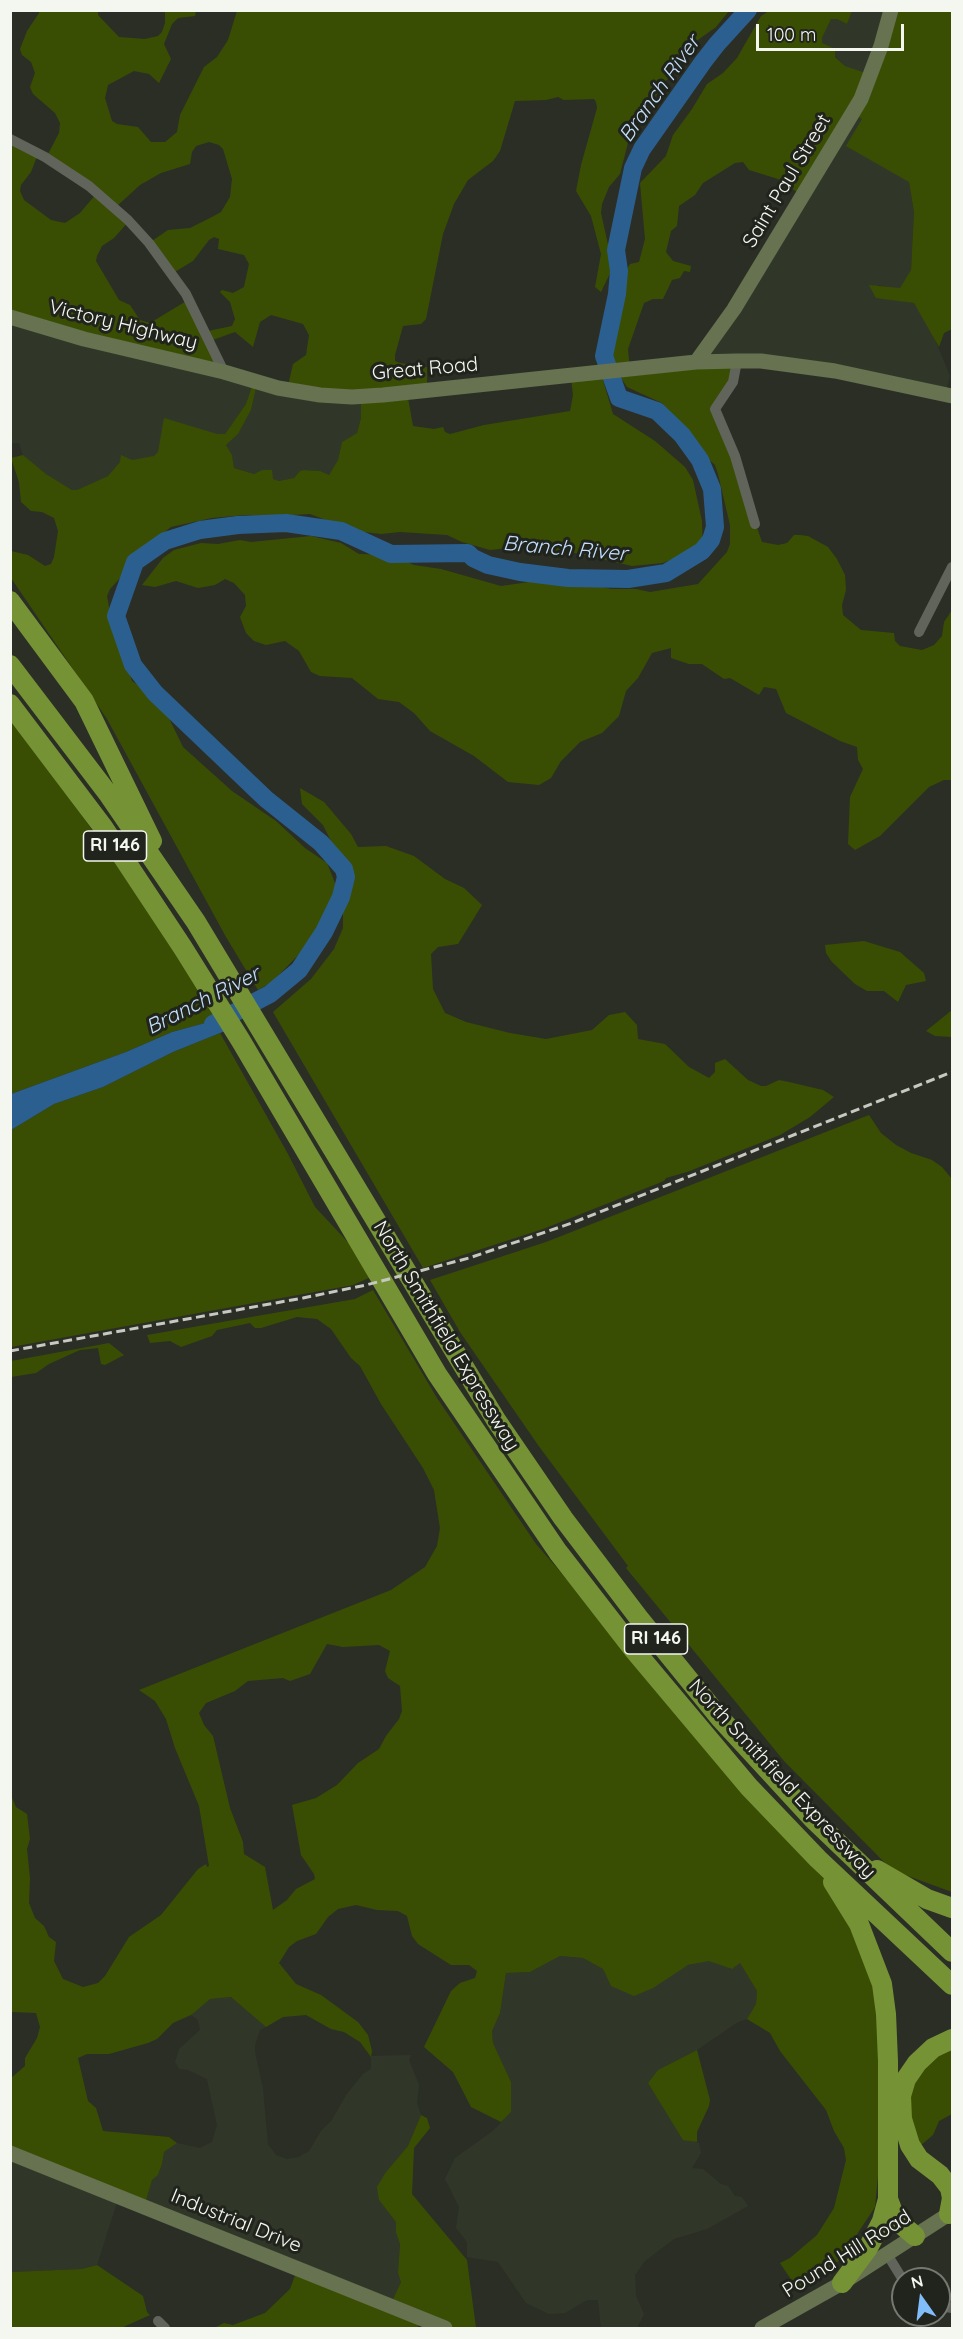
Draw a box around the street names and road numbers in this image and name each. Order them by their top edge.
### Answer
street label: Saint Paul Street [738,110,836,252]
street label: Victory Highway [46,295,200,355]
street label: Great Road [371,352,479,386]
road number: RI 146 [84,831,146,861]
street label: North Smithfield Expressway [368,1217,524,1455]
road number: RI 146 [624,1624,688,1654]
street label: North Smithfield Expressway [683,1674,881,1884]
street label: Industrial Drive [167,2184,305,2258]
street label: Pound Hill Road [778,2205,916,2303]

